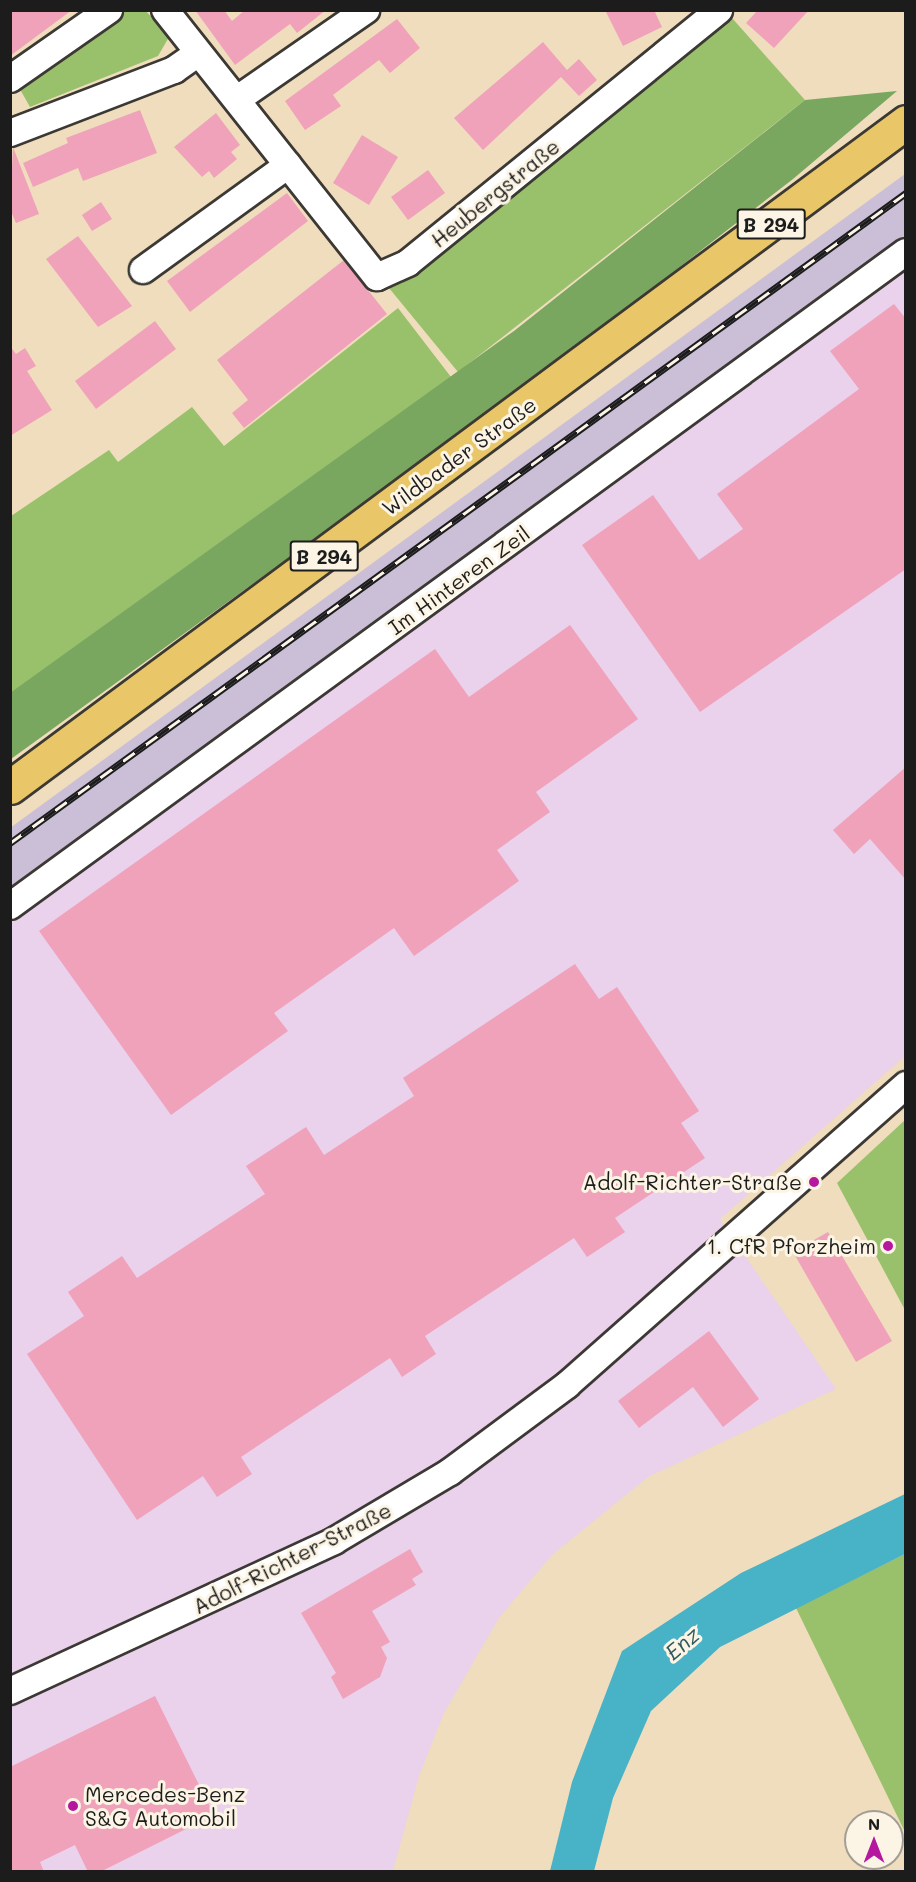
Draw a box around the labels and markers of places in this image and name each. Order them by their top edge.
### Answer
place label: Adolf-Richter-Straße [583,1169,802,1195]
marker: Adolf-Richter-Straße [807,1175,821,1189]
place label: 1. CfR Pforzheim [707,1233,876,1259]
marker: 1. CfR Pforzheim [881,1239,895,1253]
place label: Mercedes-Benz S&G Automobil [85,1781,245,1831]
marker: Mercedes-Benz S&G Automobil [66,1799,80,1813]

